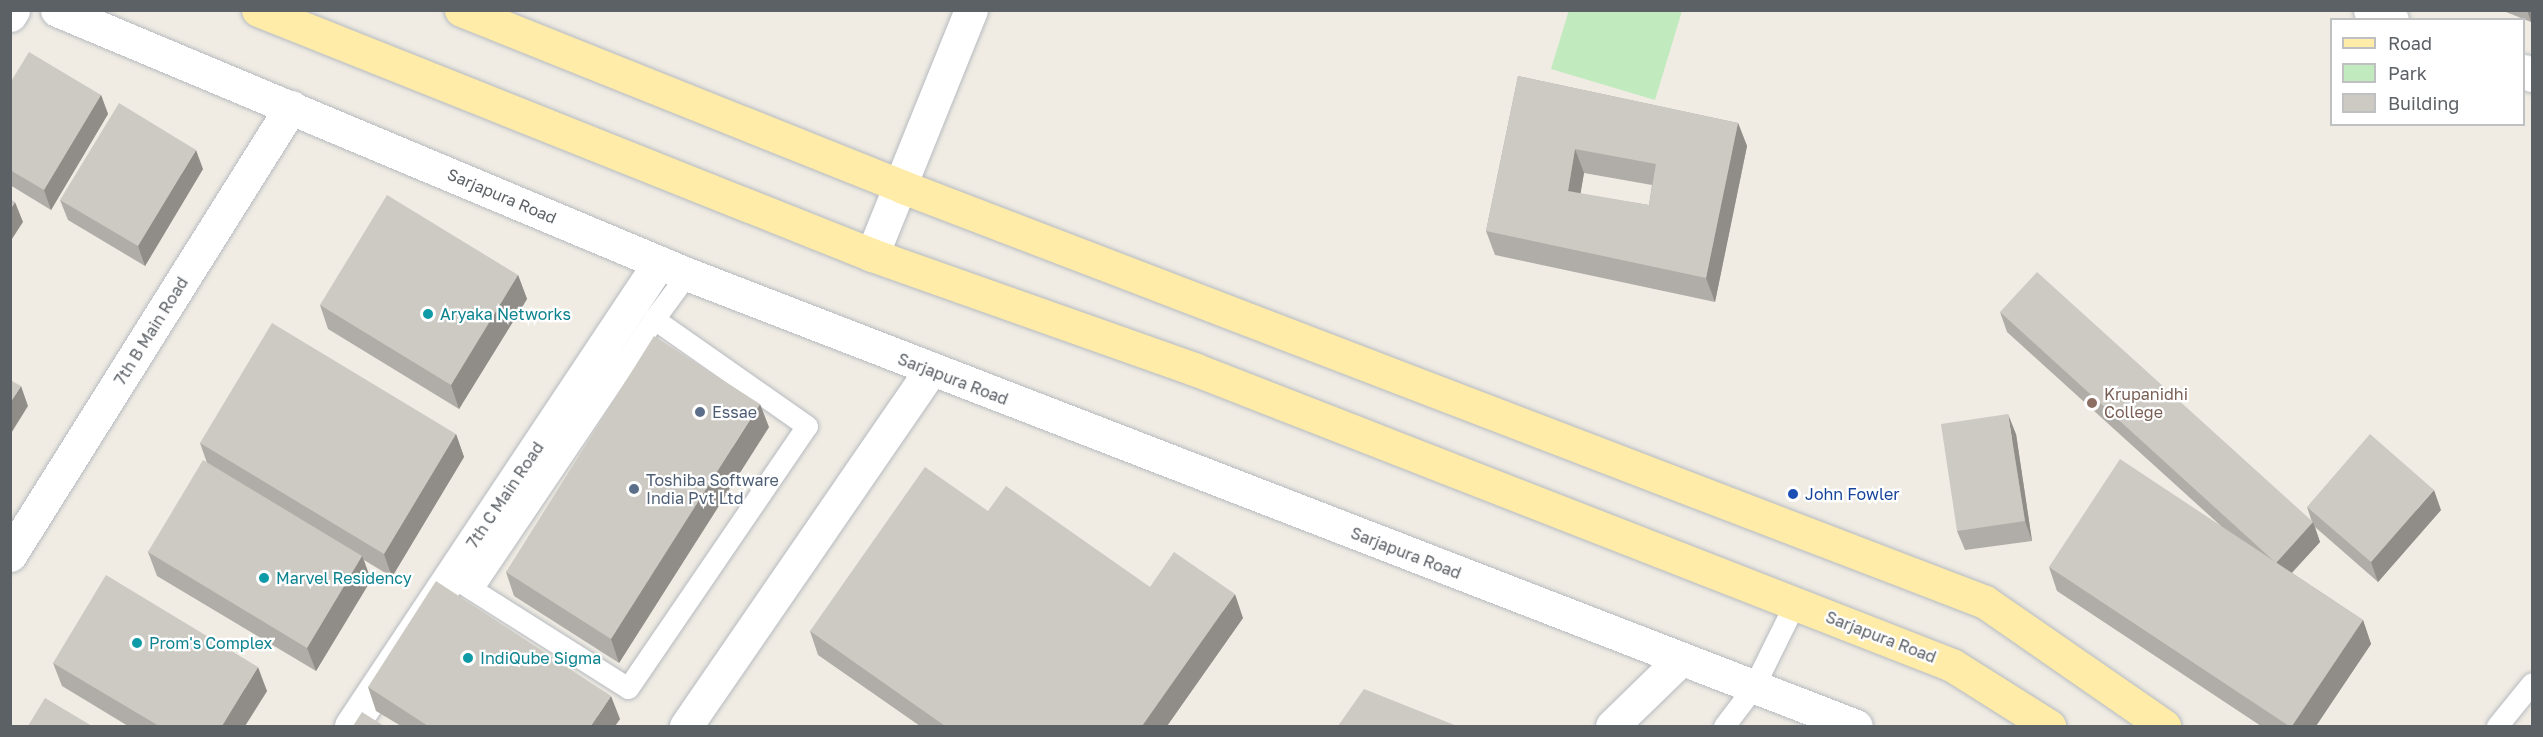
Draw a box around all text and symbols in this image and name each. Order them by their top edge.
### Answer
legend [2330,18,2525,126]
text: Road [2388,32,2432,54]
text: Park [2388,62,2427,84]
text: Building [2388,92,2459,114]
street label: Sarjapura Road [445,164,559,228]
street label: 7th B Main Road [110,274,192,388]
place label: Aryaka Networks [440,304,571,324]
marker: Aryaka Networks [421,307,435,321]
street label: Sarjapura Road [895,349,1011,409]
place label: Krupanidhi College [2104,384,2188,422]
marker: Krupanidhi College [2085,396,2099,410]
place label: Essae [712,402,757,422]
marker: Essae [693,405,707,419]
street label: 7th C Main Road [462,438,548,552]
place label: Toshiba Software India Pvt Ltd [646,470,779,508]
marker: Toshiba Software India Pvt Ltd [627,482,641,496]
place label: John Fowler [1805,484,1899,504]
marker: John Fowler [1786,487,1800,501]
street label: Sarjapura Road [1348,523,1464,583]
place label: Marvel Residency [276,568,412,588]
marker: Marvel Residency [257,571,271,585]
street label: Sarjapura Road [1823,607,1939,667]
place label: Prom's Complex [149,633,272,653]
marker: Prom's Complex [130,636,144,650]
place label: IndiQube Sigma [480,648,601,668]
marker: IndiQube Sigma [461,651,475,665]

